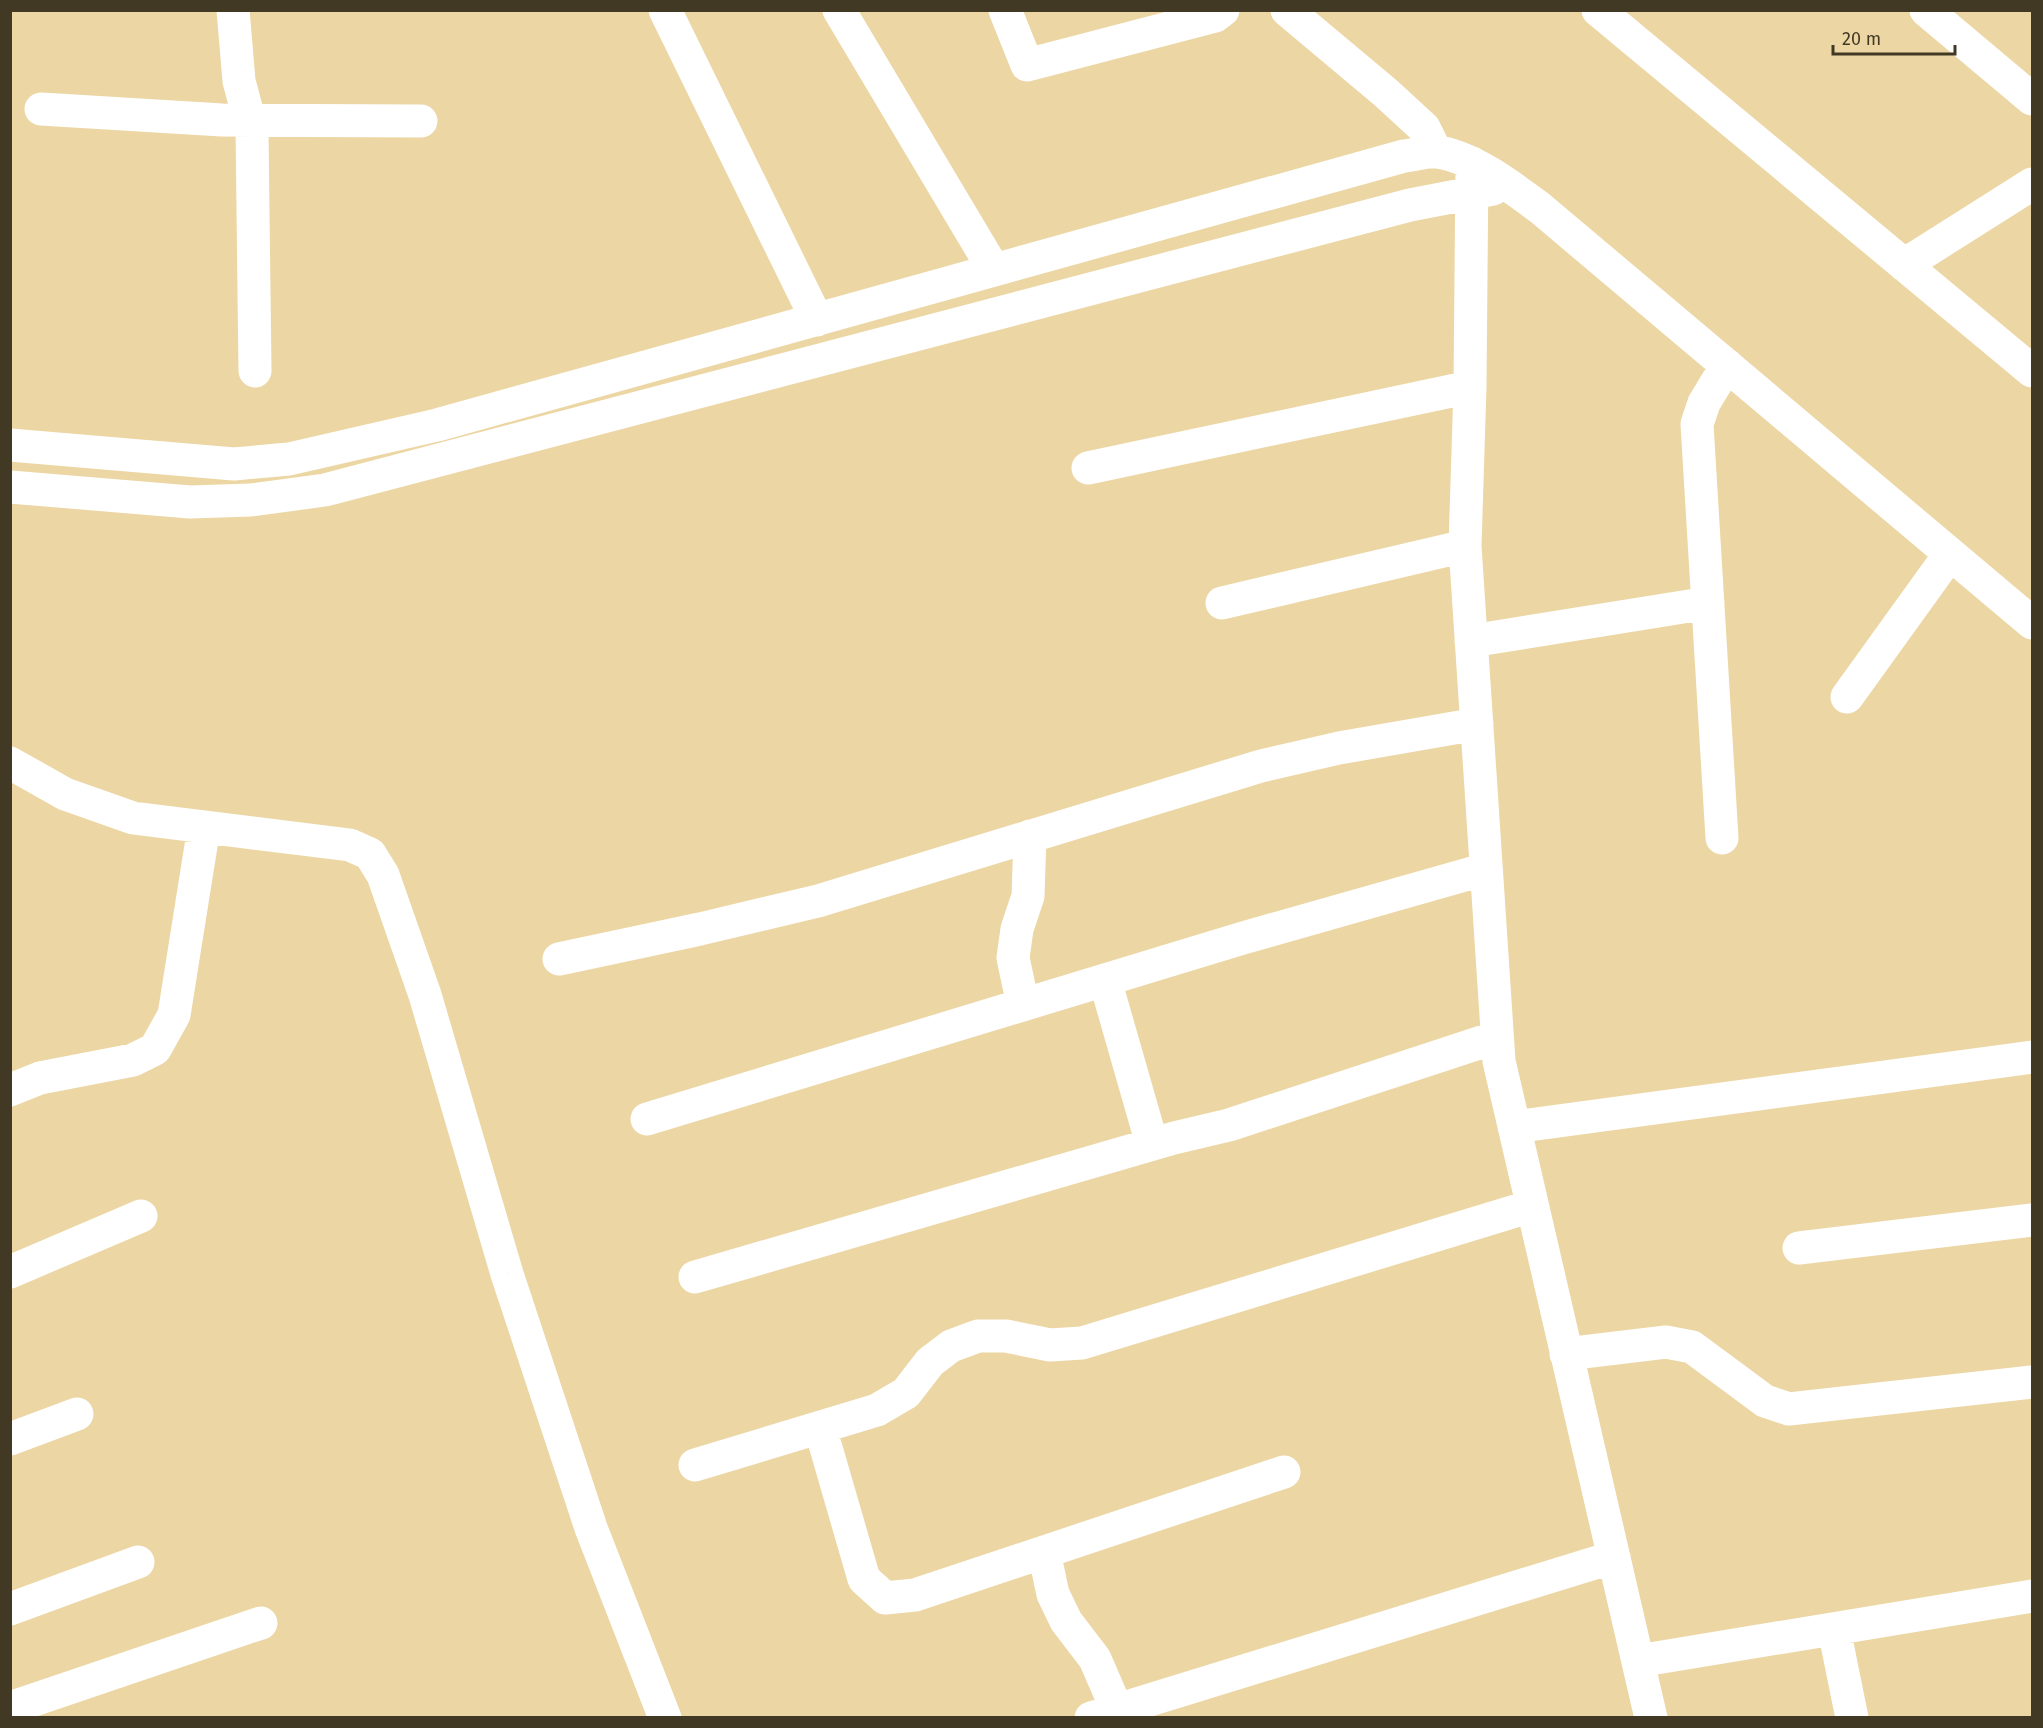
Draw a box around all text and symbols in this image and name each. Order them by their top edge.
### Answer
scale bar [1833,18,1954,56]
text: 20 m [1842,28,1881,50]

